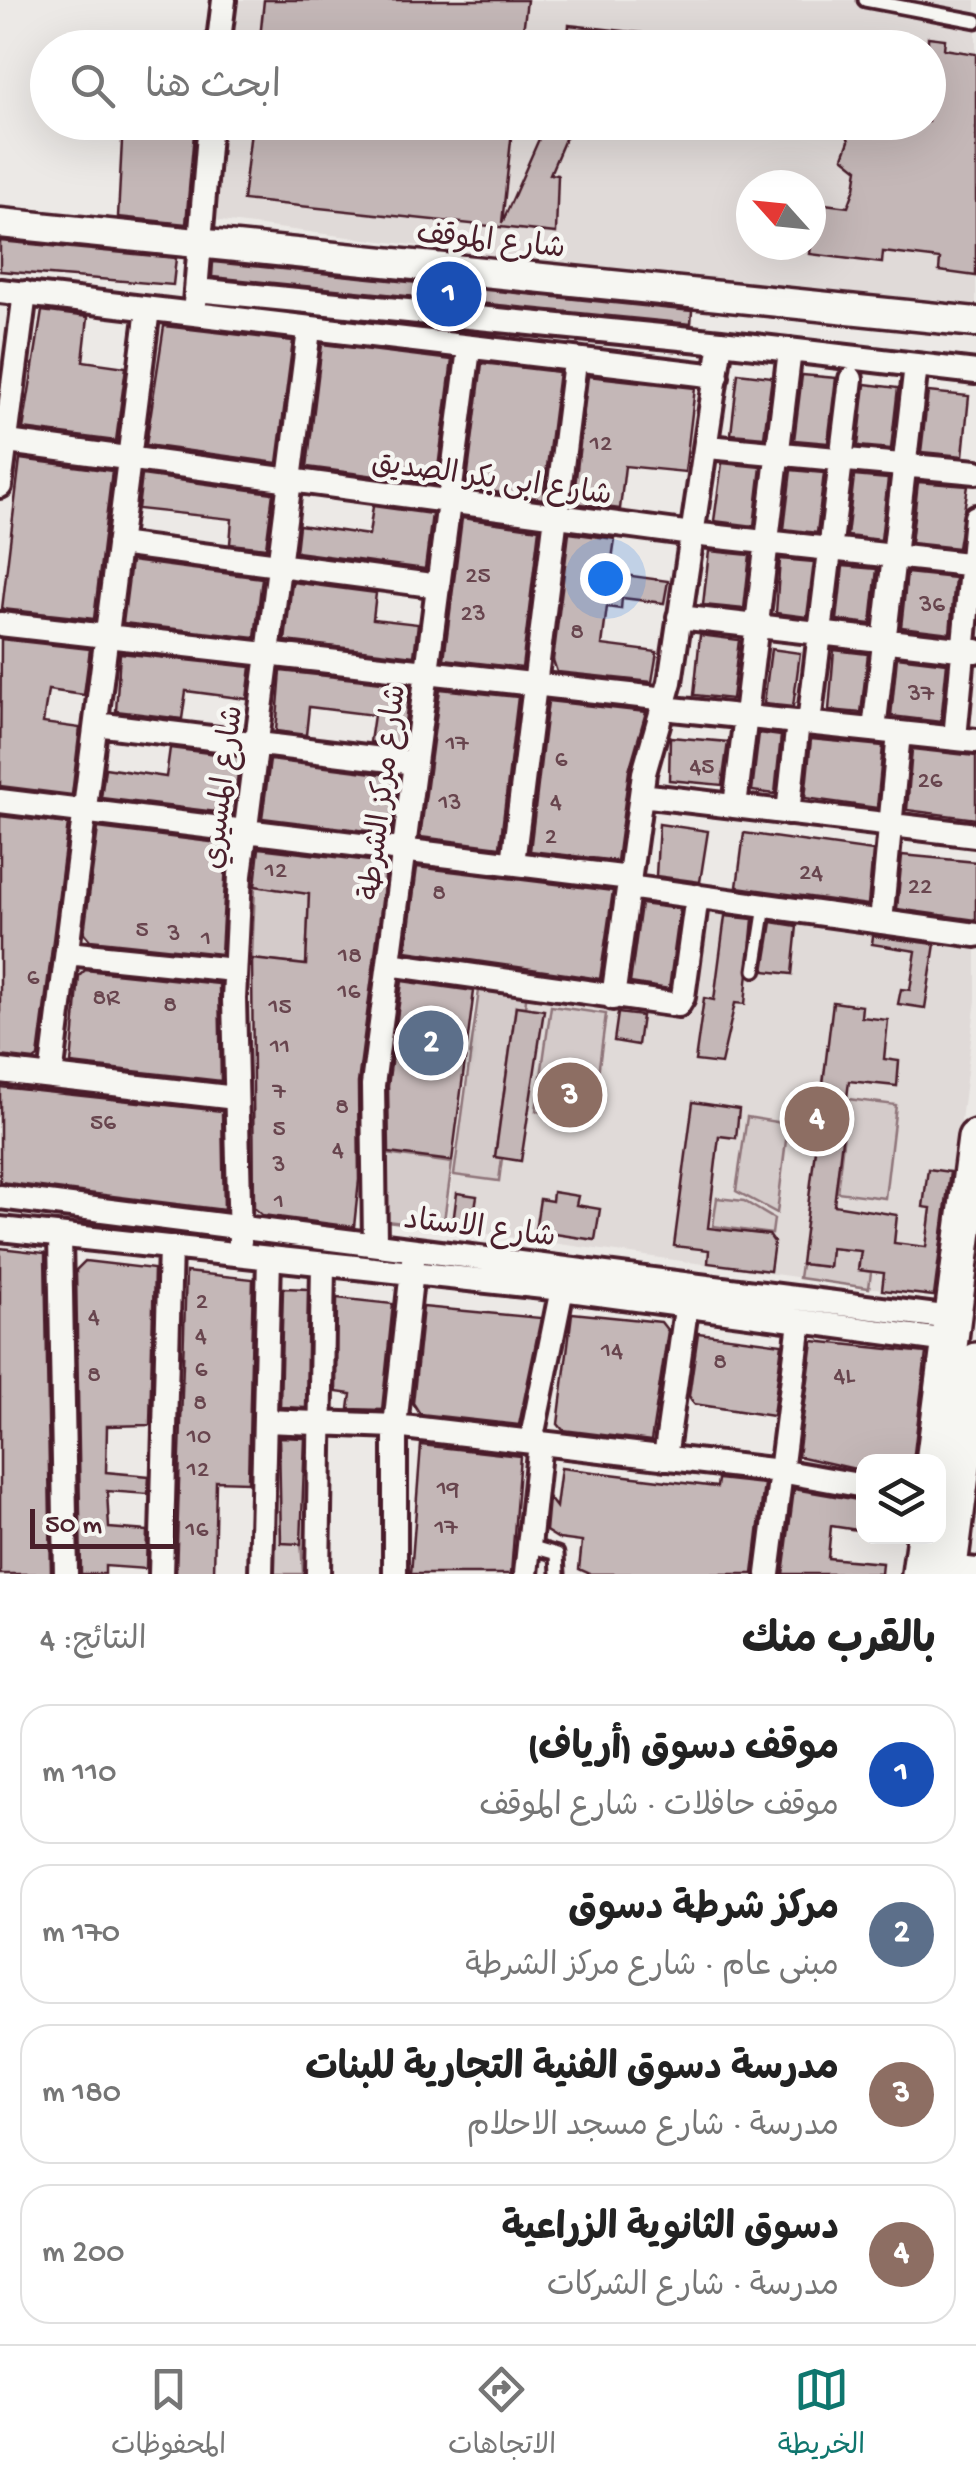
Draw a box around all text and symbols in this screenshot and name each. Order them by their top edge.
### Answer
search box [30,30,946,140]
icon: search [65,58,120,113]
text: ابحث هنا [145,67,281,111]
north arrow [736,170,826,260]
street label: شارع الموقف [414,218,567,269]
pin: 1 [416,256,482,332]
house number: 12 [589,431,612,460]
street label: شارع ابى بكر الصديق [369,447,614,516]
your location [580,553,631,604]
house number: 25 [465,563,491,592]
house number: 36 [918,592,945,621]
house number: 23 [460,601,486,630]
house number: 8 [570,619,584,648]
house number: 37 [907,681,935,710]
street label: شارع مركز الشرطة [355,683,416,902]
street label: شارع المسيري [198,704,253,872]
house number: 17 [444,731,470,760]
house number: 6 [555,747,568,776]
house number: 45 [690,754,714,783]
house number: 26 [918,768,943,797]
house number: 4 [550,789,562,818]
house number: 13 [437,790,462,819]
house number: 2 [545,824,557,853]
house number: 12 [264,858,287,887]
house number: 24 [799,860,823,889]
house number: 22 [908,874,932,903]
house number: 8 [432,880,446,909]
house number: 5 [135,917,149,946]
house number: 3 [167,921,180,950]
house number: 1 [200,926,211,955]
house number: 18 [337,943,362,972]
house number: 6 [27,965,40,994]
house number: 16 [337,979,361,1008]
house number: 8R [93,985,120,1014]
house number: 8 [163,992,177,1021]
house number: 15 [267,994,292,1023]
pin: 2 [398,1006,464,1080]
house number: 11 [269,1034,290,1063]
pin: 3 [538,1058,602,1132]
house number: 7 [271,1079,286,1108]
pin: 4 [784,1082,850,1156]
house number: 8 [335,1094,349,1123]
house number: 56 [90,1110,116,1139]
house number: 5 [272,1116,286,1145]
house number: 4 [332,1137,344,1166]
house number: 3 [272,1152,285,1181]
house number: 1 [273,1189,284,1218]
street label: شارع الاستاد [402,1204,557,1257]
house number: 2 [196,1289,208,1318]
house number: 4 [88,1304,100,1333]
house number: 4 [195,1323,207,1352]
house number: 14 [600,1338,623,1367]
house number: 8 [713,1349,727,1378]
house number: 6 [195,1357,208,1386]
house number: 8 [87,1362,101,1391]
house number: 4L [834,1363,855,1392]
house number: 8 [193,1390,207,1419]
house number: 10 [186,1424,211,1453]
map controls [856,1454,946,1544]
button: layers [856,1454,946,1544]
house number: 12 [186,1457,209,1486]
house number: 19 [436,1476,459,1505]
scale bar [30,1504,178,1548]
text: 50 m [45,1510,102,1543]
house number: 17 [433,1515,459,1544]
house number: 16 [185,1517,209,1546]
text: بالقرب منك [742,1619,936,1668]
text: النتائج: 4 [40,1623,147,1661]
text: موقف دسوق (أرياف) [528,1729,839,1773]
text: 110 m [42,1755,116,1793]
text: 1 [895,1755,908,1793]
text: موقف حافلات · شارع الموقف [479,1789,839,1827]
text: مركز شرطة دسوق [568,1889,839,1933]
text: 170 m [42,1915,120,1953]
text: 2 [894,1915,909,1953]
text: مبنى عام · شارع مركز الشرطة [465,1949,839,1987]
text: مدرسة دسوق الفنية التجارية للبنات [305,2049,839,2093]
text: 180 m [42,2075,121,2113]
text: 3 [893,2075,910,2113]
text: مدرسة · شارع مسجد الاحلام [467,2109,839,2147]
text: دسوق الثانوية الزراعية [502,2209,839,2253]
text: 200 m [42,2235,124,2273]
text: 4 [894,2235,909,2273]
text: مدرسة · شارع الشركات [547,2269,839,2307]
tab: المحفوظات [111,2362,226,2468]
tab: الاتجاهات [448,2362,556,2468]
tab: الخريطة [778,2362,865,2468]

